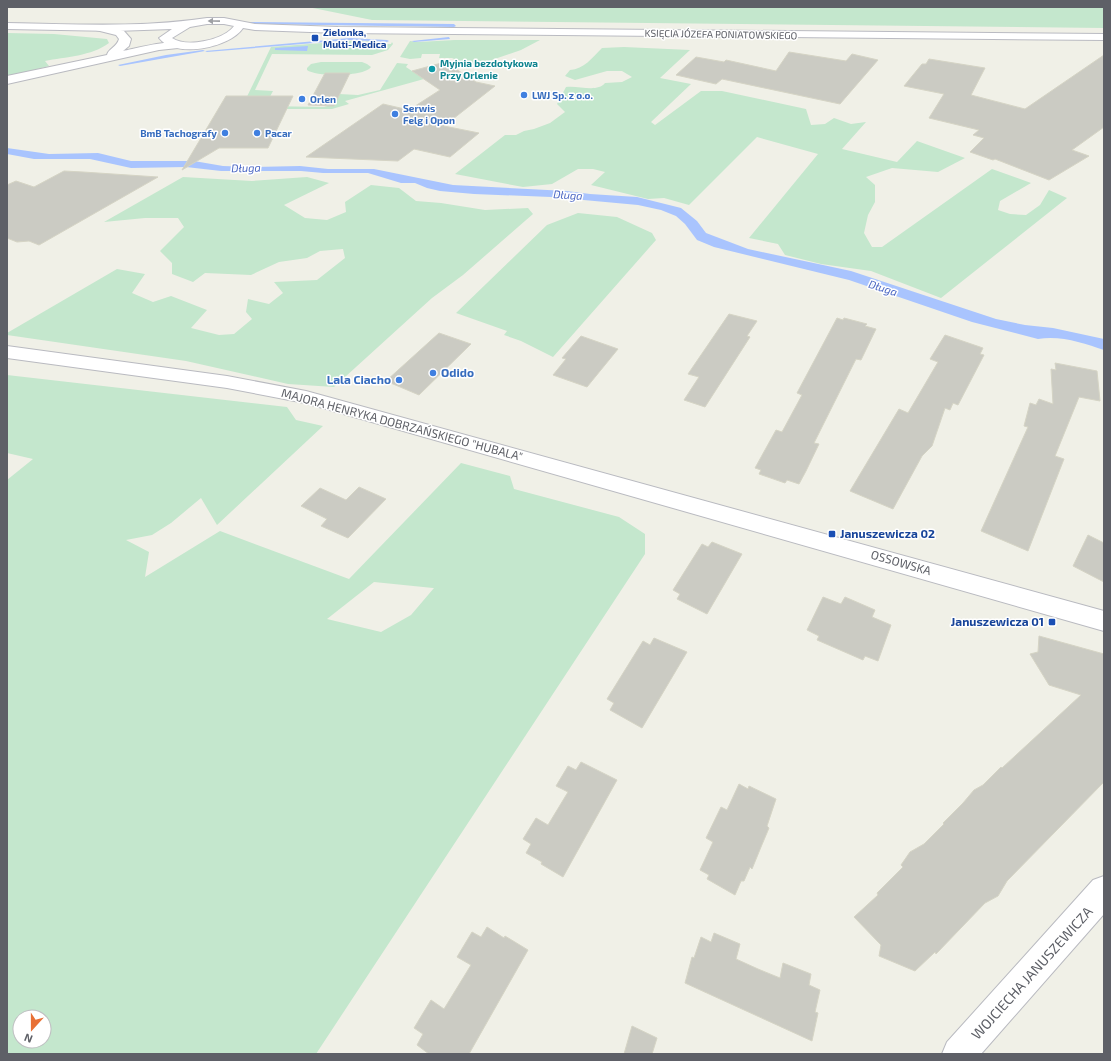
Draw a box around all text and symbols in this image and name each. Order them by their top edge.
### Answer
one-way arrow [207,18,220,24]
place label: Zielonka, Multi-Medica [323,26,387,50]
street label: KSIĘCIA JÓZEFA PONIATOWSKIEGO [645,27,798,41]
marker: Zielonka, Multi-Medica [310,33,320,43]
place label: Myjnia bezdotykowa Przy Orlenie [440,57,538,82]
marker: Myjnia bezdotykowa Przy Orlenie [427,64,437,74]
place label: LWJ Sp. z o.o. [532,89,593,101]
marker: LWJ Sp. z o.o. [519,90,529,100]
place label: Orlen [310,93,336,105]
marker: Orlen [297,94,307,104]
place label: Serwis Felg i Opon [403,102,455,126]
marker: Serwis Felg i Opon [390,109,400,119]
place label: BmB Tachografy [140,127,217,140]
place label: Pacar [265,127,293,139]
marker: BmB Tachografy [220,128,230,138]
marker: Pacar [252,128,262,138]
water label: Długa [231,161,261,174]
water label: Długa [553,187,583,202]
water label: Długa [867,277,899,298]
place label: Odido [441,365,474,379]
marker: Odido [428,368,438,378]
place label: Lala Ciacho [327,372,391,386]
marker: Lala Ciacho [394,375,404,385]
street label: MAJORA HENRYKA DOBRZAŃSKIEGO "HUBALA" [280,385,525,463]
place label: Januszewicza 02 [840,526,935,540]
marker: Januszewicza 02 [827,529,837,539]
street label: OSSOWSKA [869,547,934,577]
place label: Januszewicza 01 [951,614,1044,628]
marker: Januszewicza 01 [1047,617,1057,627]
street label: WOJCIECHA JANUSZEWICZA [967,903,1096,1043]
north arrow [12,1009,52,1049]
text: N [22,1031,34,1046]

